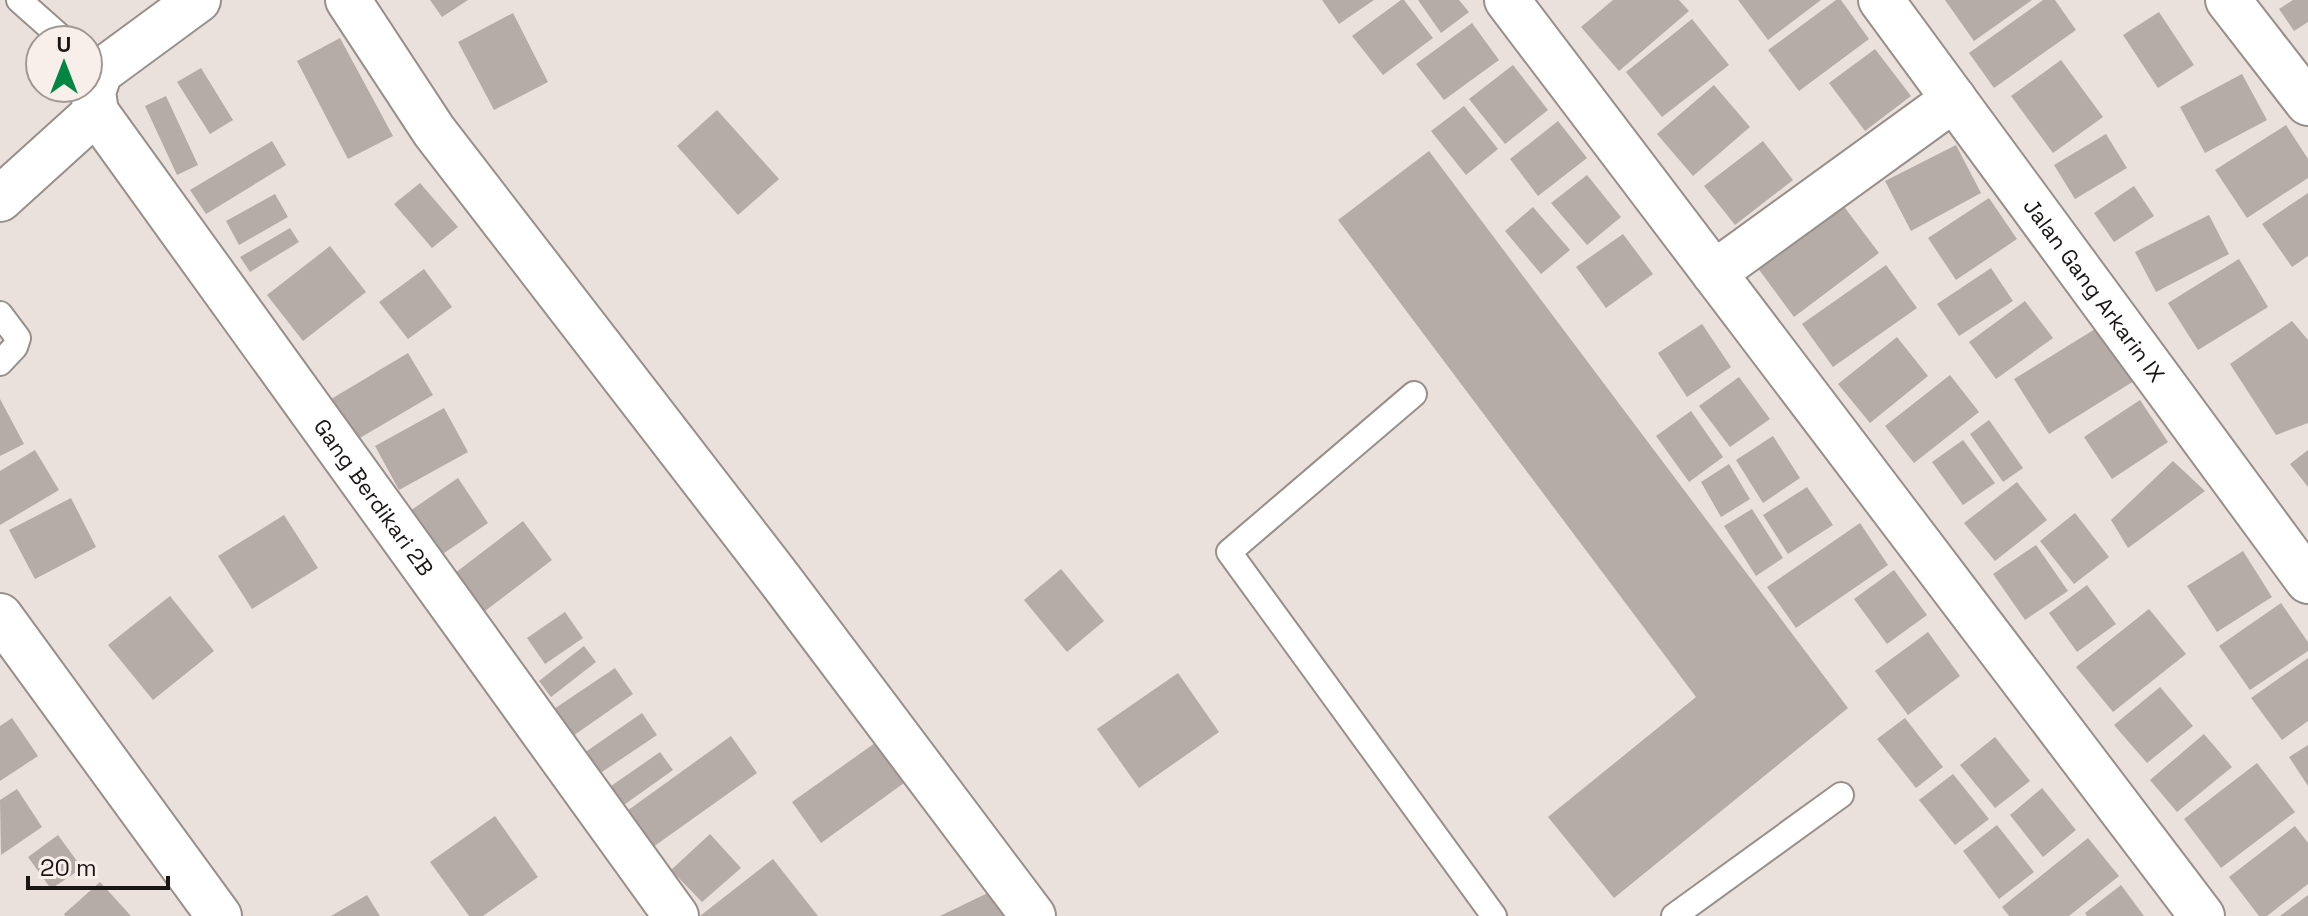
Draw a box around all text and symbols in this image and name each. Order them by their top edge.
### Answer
north arrow [24,24,104,104]
text: U [57,30,71,58]
street label: Jalan Gang Arkarin IX [2017,193,2171,388]
street label: Gang Berdikari 2B [308,413,440,581]
scale bar [28,840,168,890]
text: 20 m [40,852,97,883]

